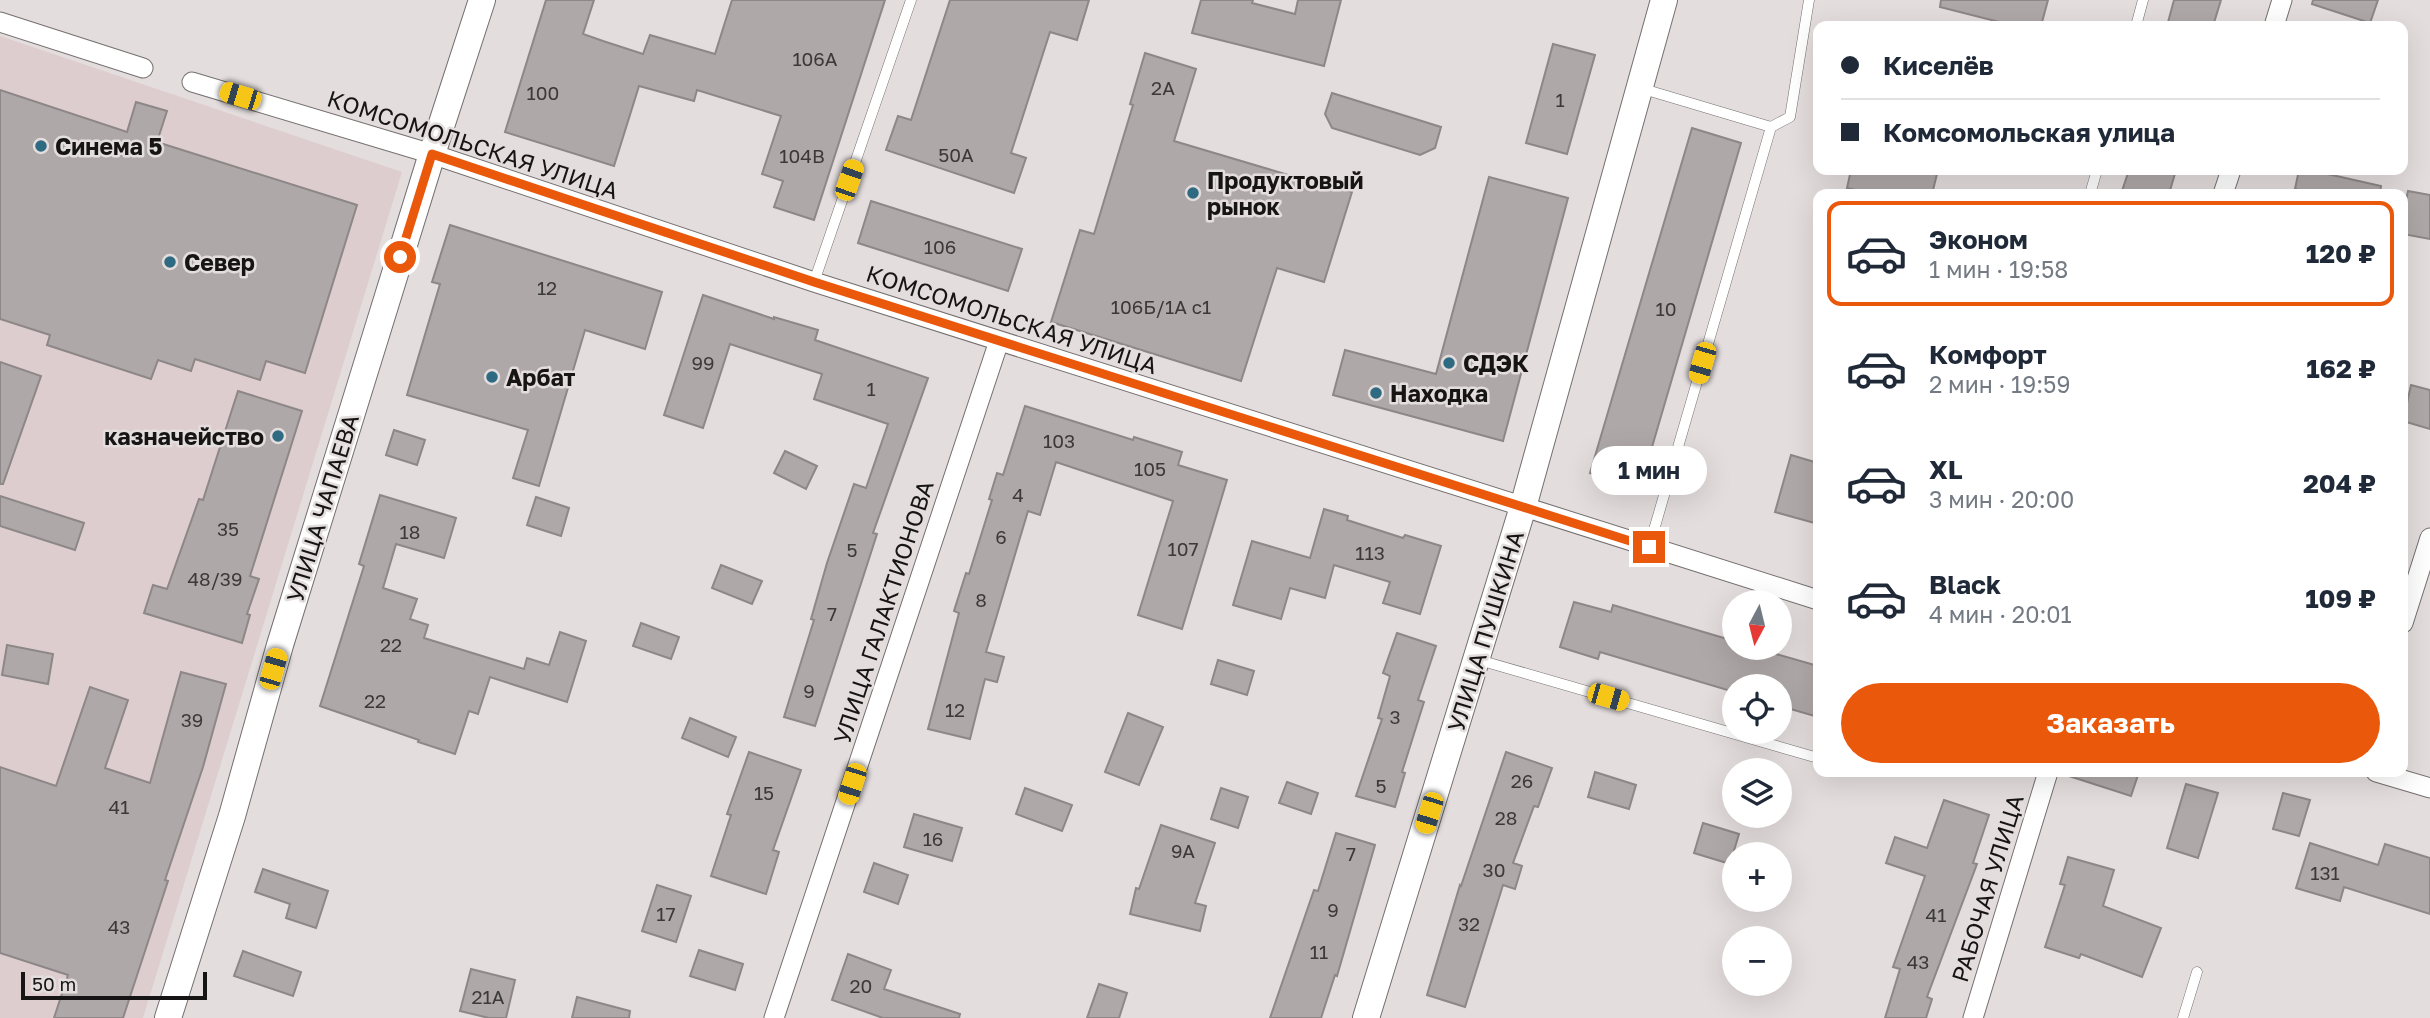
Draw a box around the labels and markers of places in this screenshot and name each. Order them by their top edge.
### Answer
place label: Синема 5 [55,132,163,160]
marker: Синема 5 [33,138,49,154]
place label: Продуктовый рынок [1207,166,1364,220]
marker: Продуктовый рынок [1185,185,1201,201]
place label: Север [184,248,255,276]
marker: Север [162,254,178,270]
place label: СДЭК [1463,349,1529,377]
marker: СДЭК [1441,355,1457,371]
place label: Арбат [506,363,575,391]
marker: Арбат [484,369,500,385]
place label: Находка [1390,379,1488,407]
marker: Находка [1368,385,1384,401]
place label: казначейство [104,422,264,450]
marker: казначейство [270,428,286,444]

